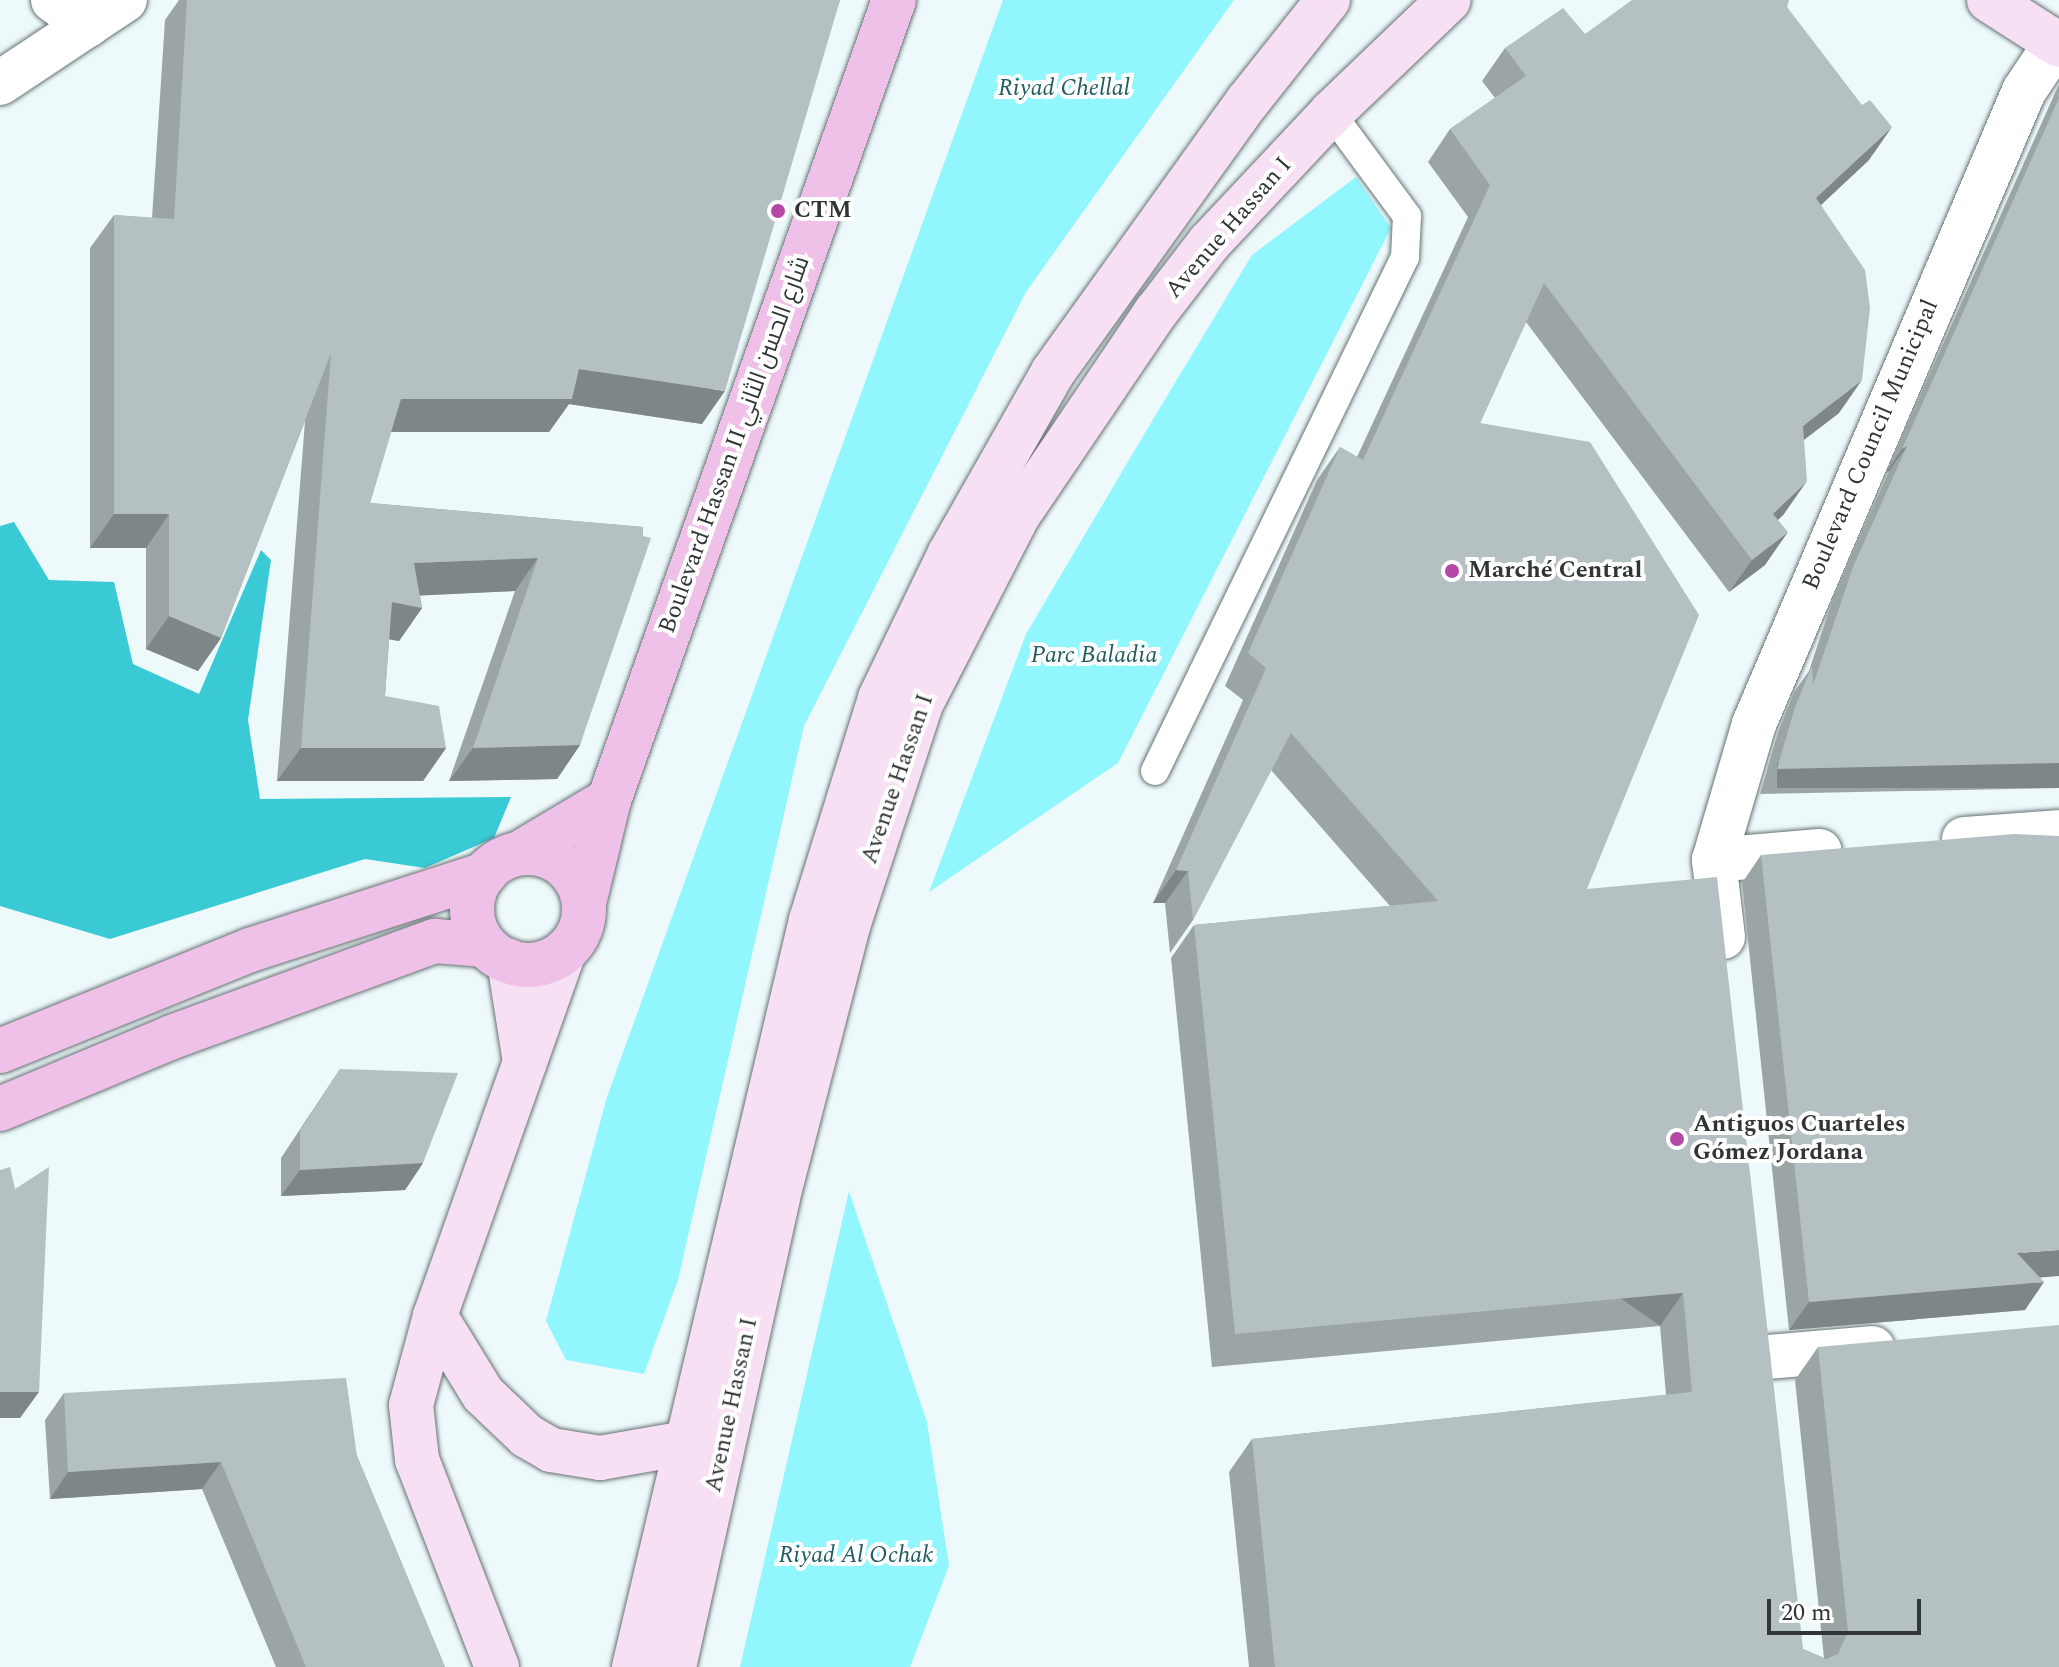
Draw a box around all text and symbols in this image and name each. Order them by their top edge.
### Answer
park label: Riyad Chellal [998,75,1130,103]
street label: Avenue Hassan I [1160,151,1298,305]
place label: CTM [794,197,852,225]
marker: CTM [769,202,787,220]
street label: Boulevard Hassan II شارع الحسن الثاني [653,252,817,638]
street label: Boulevard Council Municipal [1797,296,1945,594]
place label: Marché Central [1468,557,1642,585]
marker: Marché Central [1443,562,1461,580]
park label: Parc Baladia [1031,642,1157,670]
street label: Avenue Hassan I [855,690,941,868]
place label: Antiguos Cuarteles Gómez Jordana [1693,1111,1905,1167]
marker: Antiguos Cuarteles Gómez Jordana [1668,1130,1686,1148]
street label: Avenue Hassan I [699,1315,765,1495]
park label: Riyad Al Ochak [779,1542,933,1570]
scale bar [1771,1583,1925,1633]
text: 20 m [1781,1595,1832,1631]

